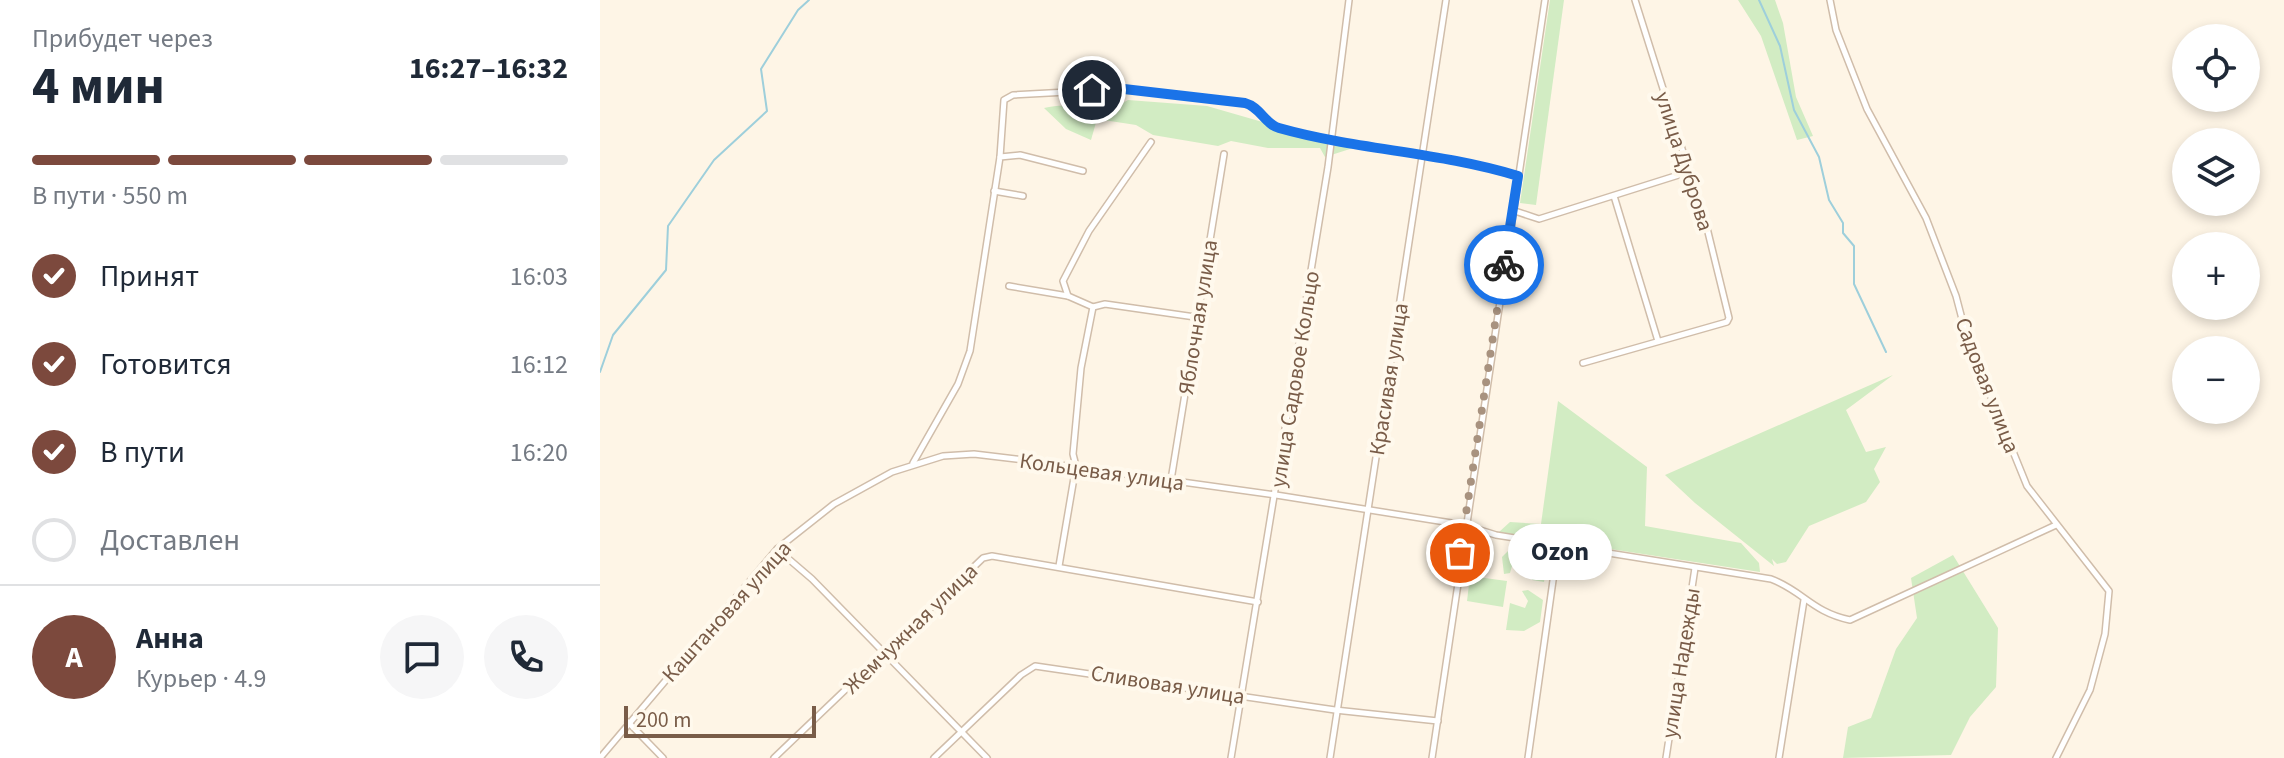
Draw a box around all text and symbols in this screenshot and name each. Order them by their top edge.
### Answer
text: Прибудет через [32,20,213,57]
map controls [2172,24,2260,424]
button: locate [2172,24,2260,112]
text: 16:27–16:32 [409,47,568,90]
text: 4 мин [32,50,165,124]
pin [1058,56,1126,124]
icon: home [1070,68,1114,112]
street label: улица Дуброва [1646,87,1722,235]
button: layers [2172,128,2260,216]
text: В пути · 550 m [32,177,188,214]
courier [1464,225,1544,305]
button: + [2172,232,2260,320]
street label: Яблочная улица [1170,237,1226,397]
icon: bike [1482,243,1526,287]
icon: check [32,254,76,298]
text: Принят [100,255,199,298]
text: 16:03 [510,258,568,295]
street label: улица Садовое Кольцо [1262,269,1328,490]
street label: Красивая улица [1361,301,1417,458]
street label: Садовая улица [1947,313,2028,458]
button: − [2172,336,2260,424]
icon: check [32,342,76,386]
text: Готовится [100,343,232,386]
text: 16:12 [510,346,568,383]
icon: check [32,430,76,474]
text: В пути [100,431,185,474]
text: 16:20 [510,434,568,471]
street label: Кольцевая улица [1018,445,1186,499]
text: Доставлен [100,519,240,562]
pin [1426,519,1494,587]
callout: Ozon [1508,525,1612,581]
icon: bag [1438,531,1482,575]
text: Ozon [1531,533,1589,570]
street label: Каштановая улица [654,534,799,690]
street label: Жемчужная улица [836,556,985,701]
street label: улица Надежды [1653,586,1709,741]
button: chat [380,615,464,699]
button: phone [484,615,568,699]
text: Анна [136,617,204,660]
text: А [65,636,83,679]
street label: Сливовая улица [1089,657,1247,713]
text: Курьер · 4.9 [136,660,266,697]
scale bar [624,702,816,738]
text: 200 m [636,704,691,736]

